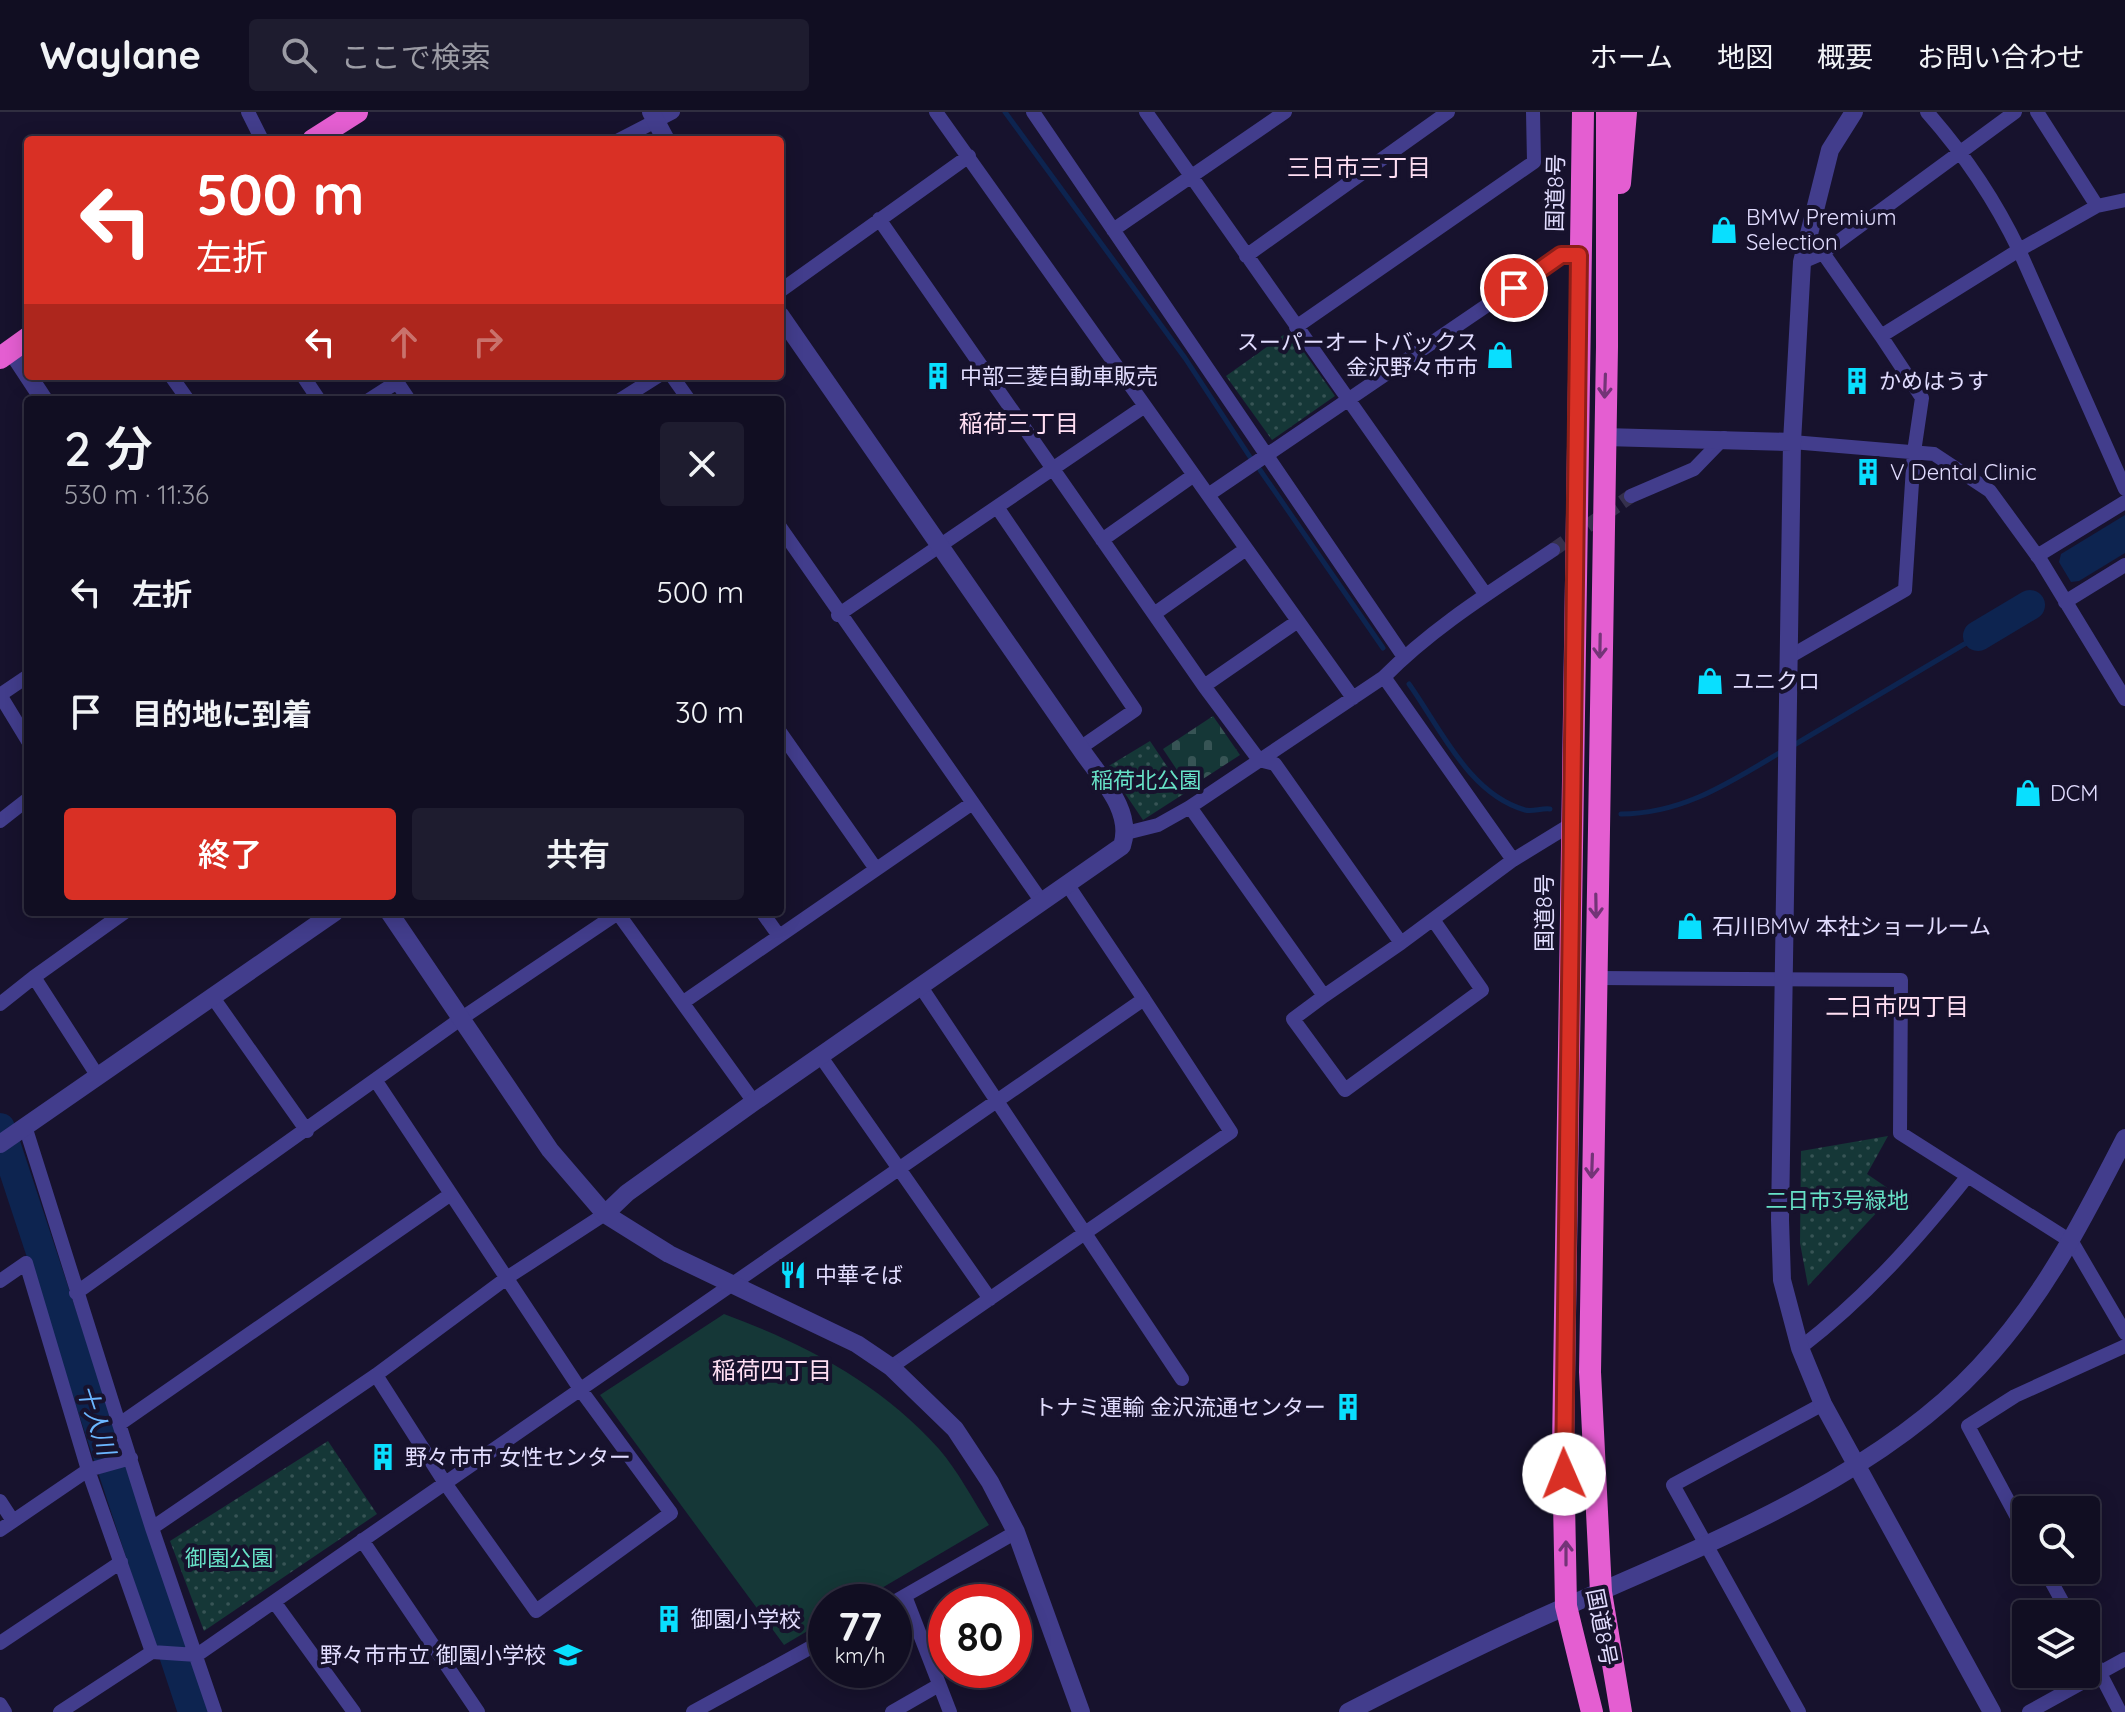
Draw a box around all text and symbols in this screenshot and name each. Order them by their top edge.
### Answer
search box [249,19,809,91]
text: Waylane [40,31,201,79]
icon: search [277,33,321,77]
text: ここで検索 [341,38,491,76]
text: ホーム [1590,39,1673,74]
text: 地図 [1717,39,1773,74]
text: 概要 [1817,39,1873,74]
text: お問い合わせ [1917,39,2085,74]
district label: 三日市三丁目 [1287,152,1431,182]
street label: 国道8号 [1540,154,1570,232]
text: 500 m [196,159,364,229]
icon: left [64,168,168,272]
place label: BMW Premium Selection [1746,203,1897,256]
shop icon: BMW Premium Selection [1709,215,1739,245]
text: 左折 [196,234,268,279]
pin [1480,254,1548,322]
icon: arrive [1492,266,1536,310]
icon: left [298,320,342,364]
icon: ahead [382,320,426,364]
icon: right [466,320,510,364]
place label: スーパーオートバックス 金沢野々市市 [1237,328,1478,381]
shop icon: スーパーオートバックス 金沢野々市市 [1485,340,1515,370]
building icon: 中部三菱自動車販売 [923,361,953,391]
place label: 中部三菱自動車販売 [960,362,1158,390]
building icon: かめはうす [1842,366,1872,396]
place label: かめはうす [1879,367,1989,395]
one-way arrow [1598,372,1613,399]
district label: 稲荷三丁目 [959,408,1079,438]
text: 2 分 [64,418,152,478]
button: close [660,422,744,506]
building icon: V Dental Clinic [1853,457,1883,487]
place label: V Dental Clinic [1890,458,2037,486]
text: 530 m · 11:36 [64,478,209,511]
icon: left [64,570,108,614]
text: 500 m [656,573,744,611]
text: 左折 [132,575,192,613]
one-way arrow [1592,632,1608,659]
shop icon: ユニクロ [1695,666,1725,696]
place label: ユニクロ [1732,667,1820,695]
icon: arrive [64,690,108,734]
text: 30 m [675,693,744,731]
text: 目的地に到着 [132,695,312,733]
park label: 稲荷北公園 [1091,766,1201,794]
shop icon: DCM [2013,778,2043,808]
place label: DCM [2050,779,2098,807]
button: 終了 [64,808,396,900]
button: 共有 [412,808,744,900]
street label: 国道8号 [1530,874,1558,952]
one-way arrow [1588,892,1604,919]
shop icon: 石川BMW 本社ショールーム [1675,911,1705,941]
place label: 石川BMW 本社ショールーム [1712,912,1991,940]
district label: 二日市四丁目 [1825,991,1969,1021]
one-way arrow [1584,1152,1599,1179]
park label: 二日市3号緑地 [1765,1186,1909,1214]
restaurant icon: 中華そば [778,1260,808,1290]
place label: 中華そば [815,1261,903,1289]
district label: 稲荷四丁目 [712,1355,832,1385]
water label: 十人川 [72,1381,123,1461]
building icon: トナミ運輸 金沢流通センター [1333,1392,1363,1422]
place label: トナミ運輸 金沢流通センター [1034,1393,1326,1421]
position arrow [1522,1432,1606,1516]
building icon: 野々市市 女性センター [368,1442,398,1472]
place label: 野々市市 女性センター [405,1443,631,1471]
map controls [2012,1496,2100,1688]
button: search [2012,1496,2100,1584]
one-way arrow [1558,1540,1574,1567]
park label: 御園公園 [185,1544,273,1572]
speed limit sign: 80 [928,1584,1032,1688]
street label: 国道8号 [1581,1586,1623,1668]
button: layers [2012,1600,2100,1688]
text: 77 [838,1601,882,1651]
building icon: 御園小学校 [654,1604,684,1634]
place label: 御園小学校 [691,1605,801,1633]
school or university icon: 野々市市立 御園小学校 [553,1640,583,1670]
place label: 野々市市立 御園小学校 [320,1641,546,1669]
text: km/h [835,1643,885,1668]

